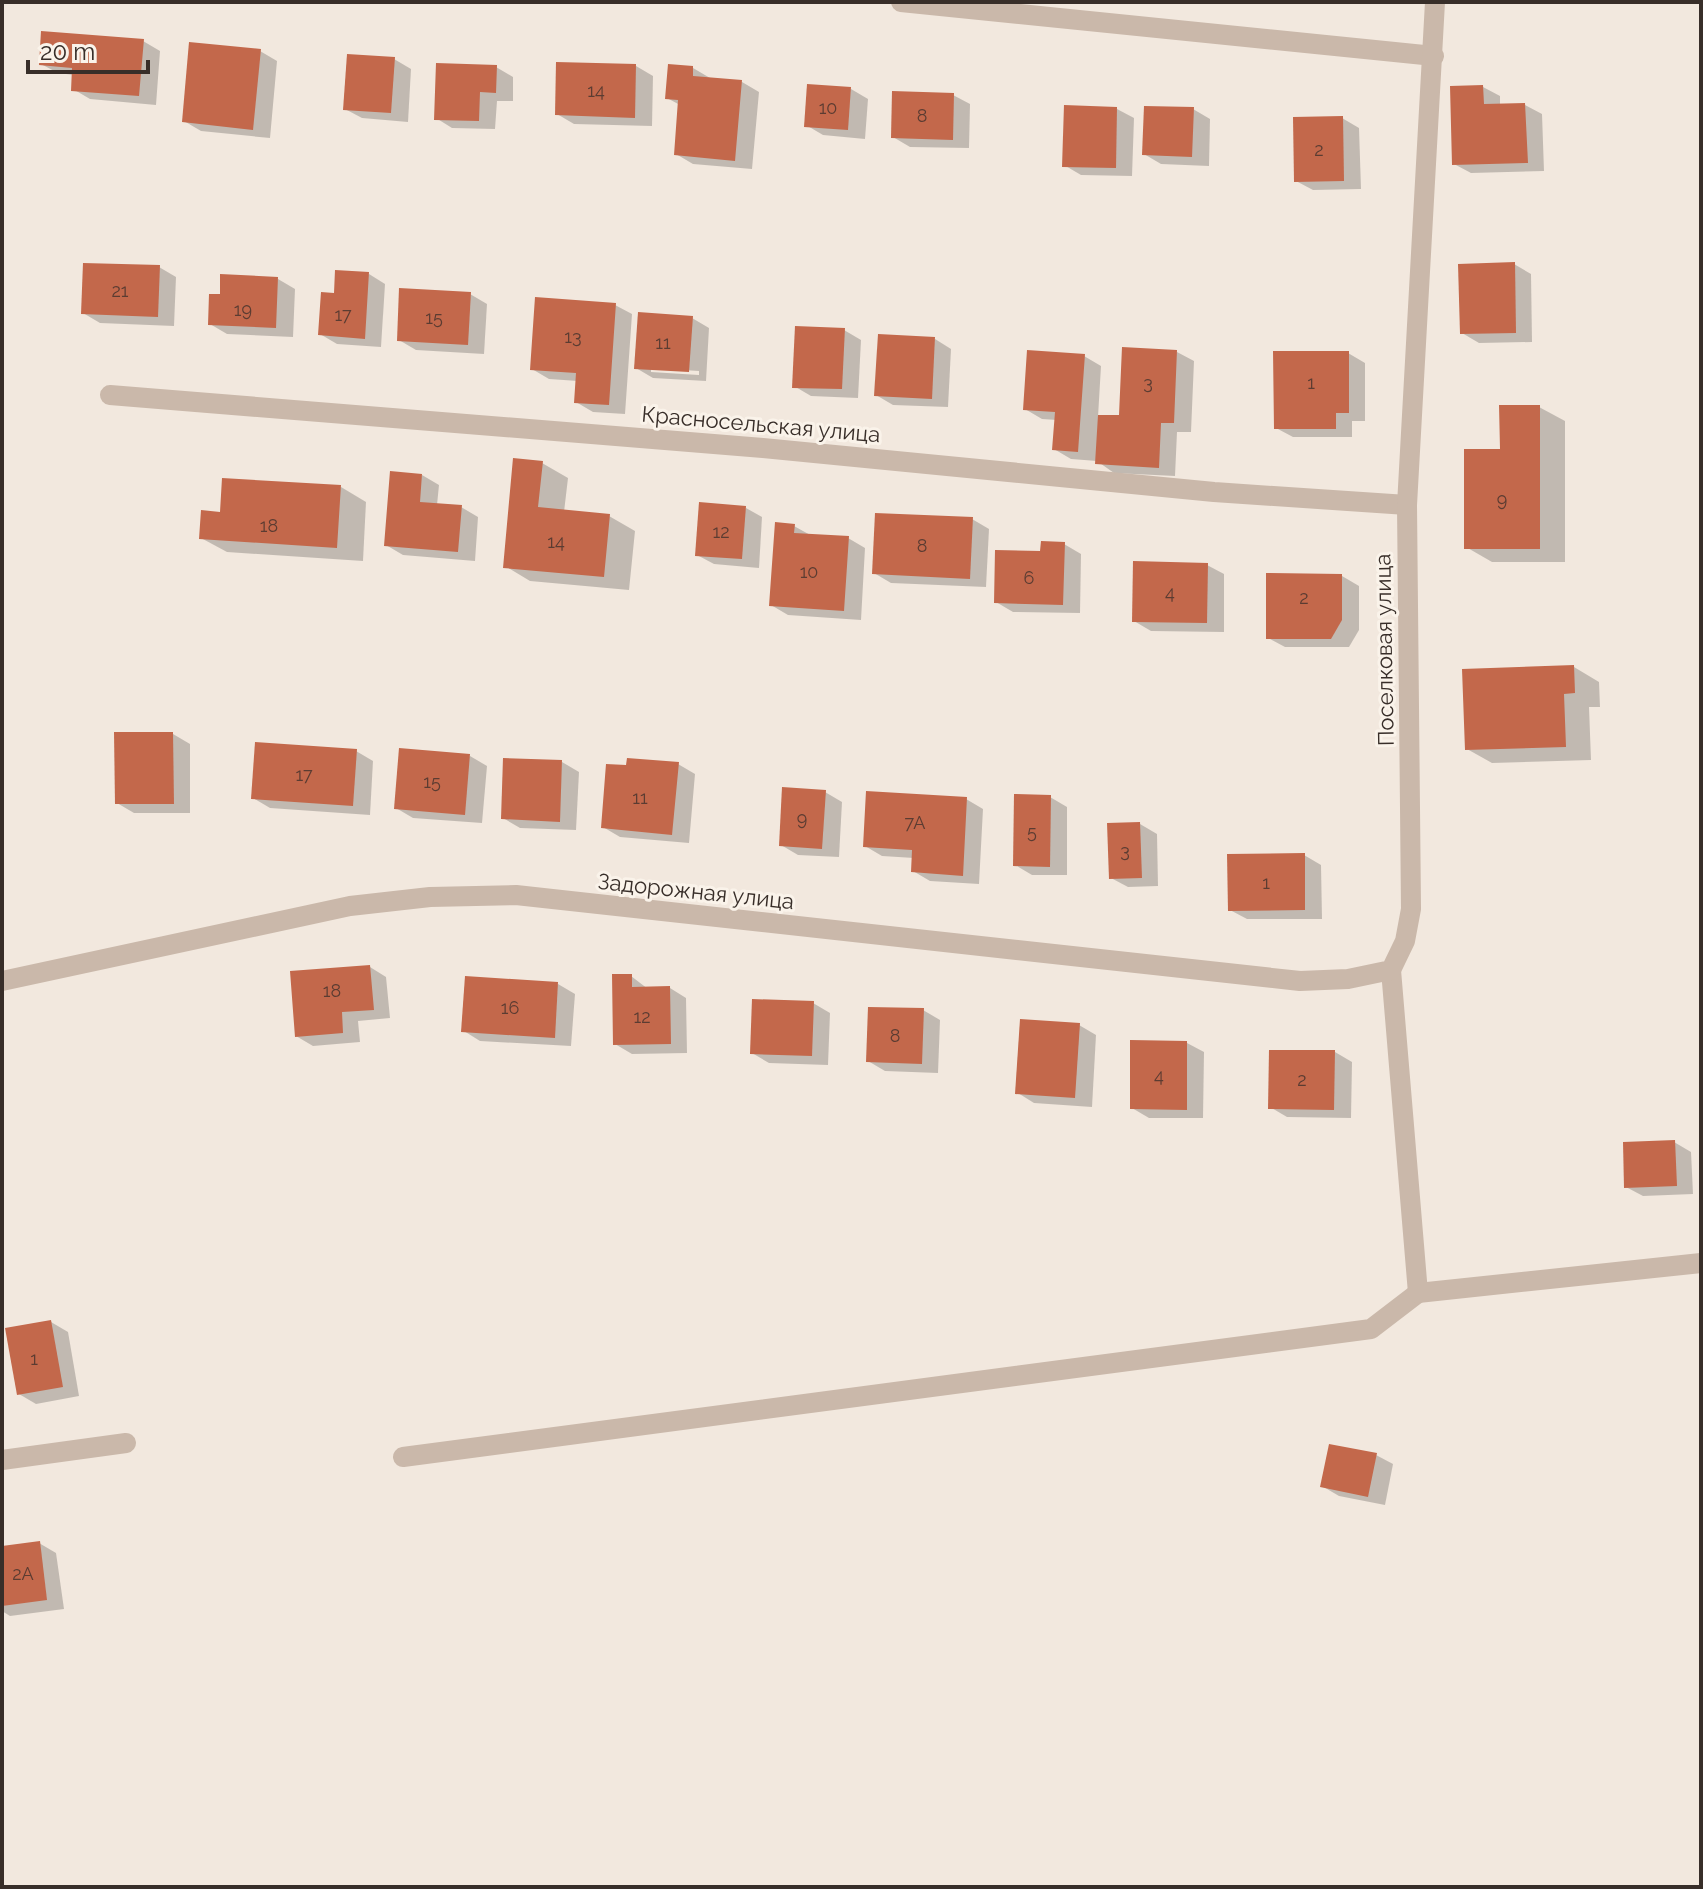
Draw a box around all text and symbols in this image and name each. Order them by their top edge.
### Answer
scale bar [28,24,148,74]
text: 20 m [40,37,95,66]
house number: 14 [587,80,605,101]
house number: 10 [819,97,837,118]
house number: 8 [917,105,927,126]
house number: 2 [1314,139,1324,160]
house number: 21 [111,280,129,301]
house number: 19 [234,299,252,320]
house number: 17 [334,304,352,325]
house number: 15 [425,307,443,328]
house number: 13 [564,326,582,347]
house number: 11 [655,332,671,353]
house number: 3 [1143,372,1153,393]
house number: 1 [1307,372,1315,393]
street label: Красносельская улица [640,401,882,447]
house number: 9 [1497,489,1507,510]
house number: 18 [260,515,278,536]
house number: 12 [712,521,730,542]
house number: 14 [547,531,565,552]
house number: 8 [917,535,927,556]
street label: Поселковая улица [1369,554,1399,746]
house number: 10 [800,561,818,582]
house number: 6 [1024,567,1035,588]
house number: 4 [1165,582,1175,603]
house number: 2 [1299,587,1309,608]
house number: 17 [295,764,313,785]
house number: 15 [423,771,441,792]
house number: 11 [632,787,648,808]
house number: 9 [797,808,807,829]
house number: 7А [905,812,926,833]
house number: 5 [1027,821,1037,842]
house number: 3 [1120,840,1130,861]
street label: Задорожная улица [597,868,795,914]
house number: 1 [1262,872,1270,893]
house number: 18 [323,980,341,1001]
house number: 16 [501,997,519,1018]
house number: 12 [633,1006,651,1027]
house number: 8 [890,1025,900,1046]
house number: 4 [1154,1065,1164,1086]
house number: 2 [1297,1069,1307,1090]
house number: 1 [30,1348,38,1369]
house number: 2А [12,1563,34,1584]

